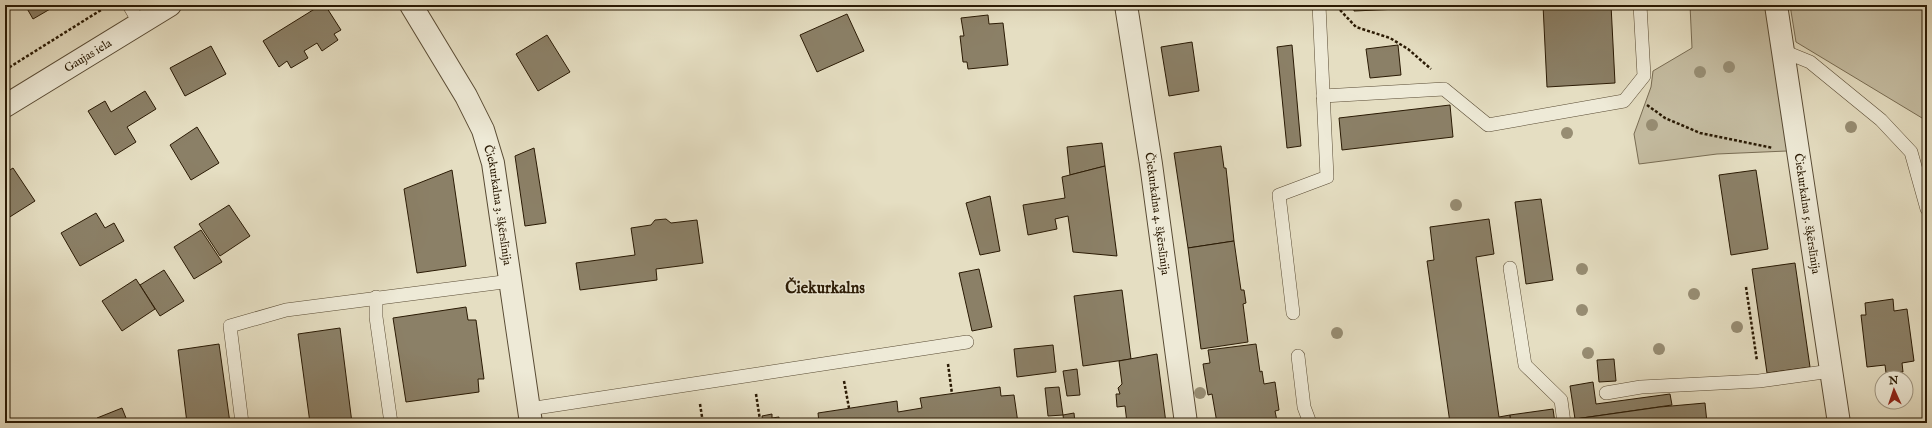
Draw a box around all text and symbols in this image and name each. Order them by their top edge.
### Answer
street label: Gaujas iela [61,35,115,76]
street label: Čiekurkalna 3. šķērslīnija [480,143,515,267]
street label: Čiekurkalna 4. šķērslīnija [1141,151,1173,277]
street label: Čiekurkalna 5. šķērslīnija [1790,152,1824,276]
district label: Čiekurkalns [785,277,865,299]
north arrow [1874,370,1914,410]
text: N [1887,374,1899,388]

